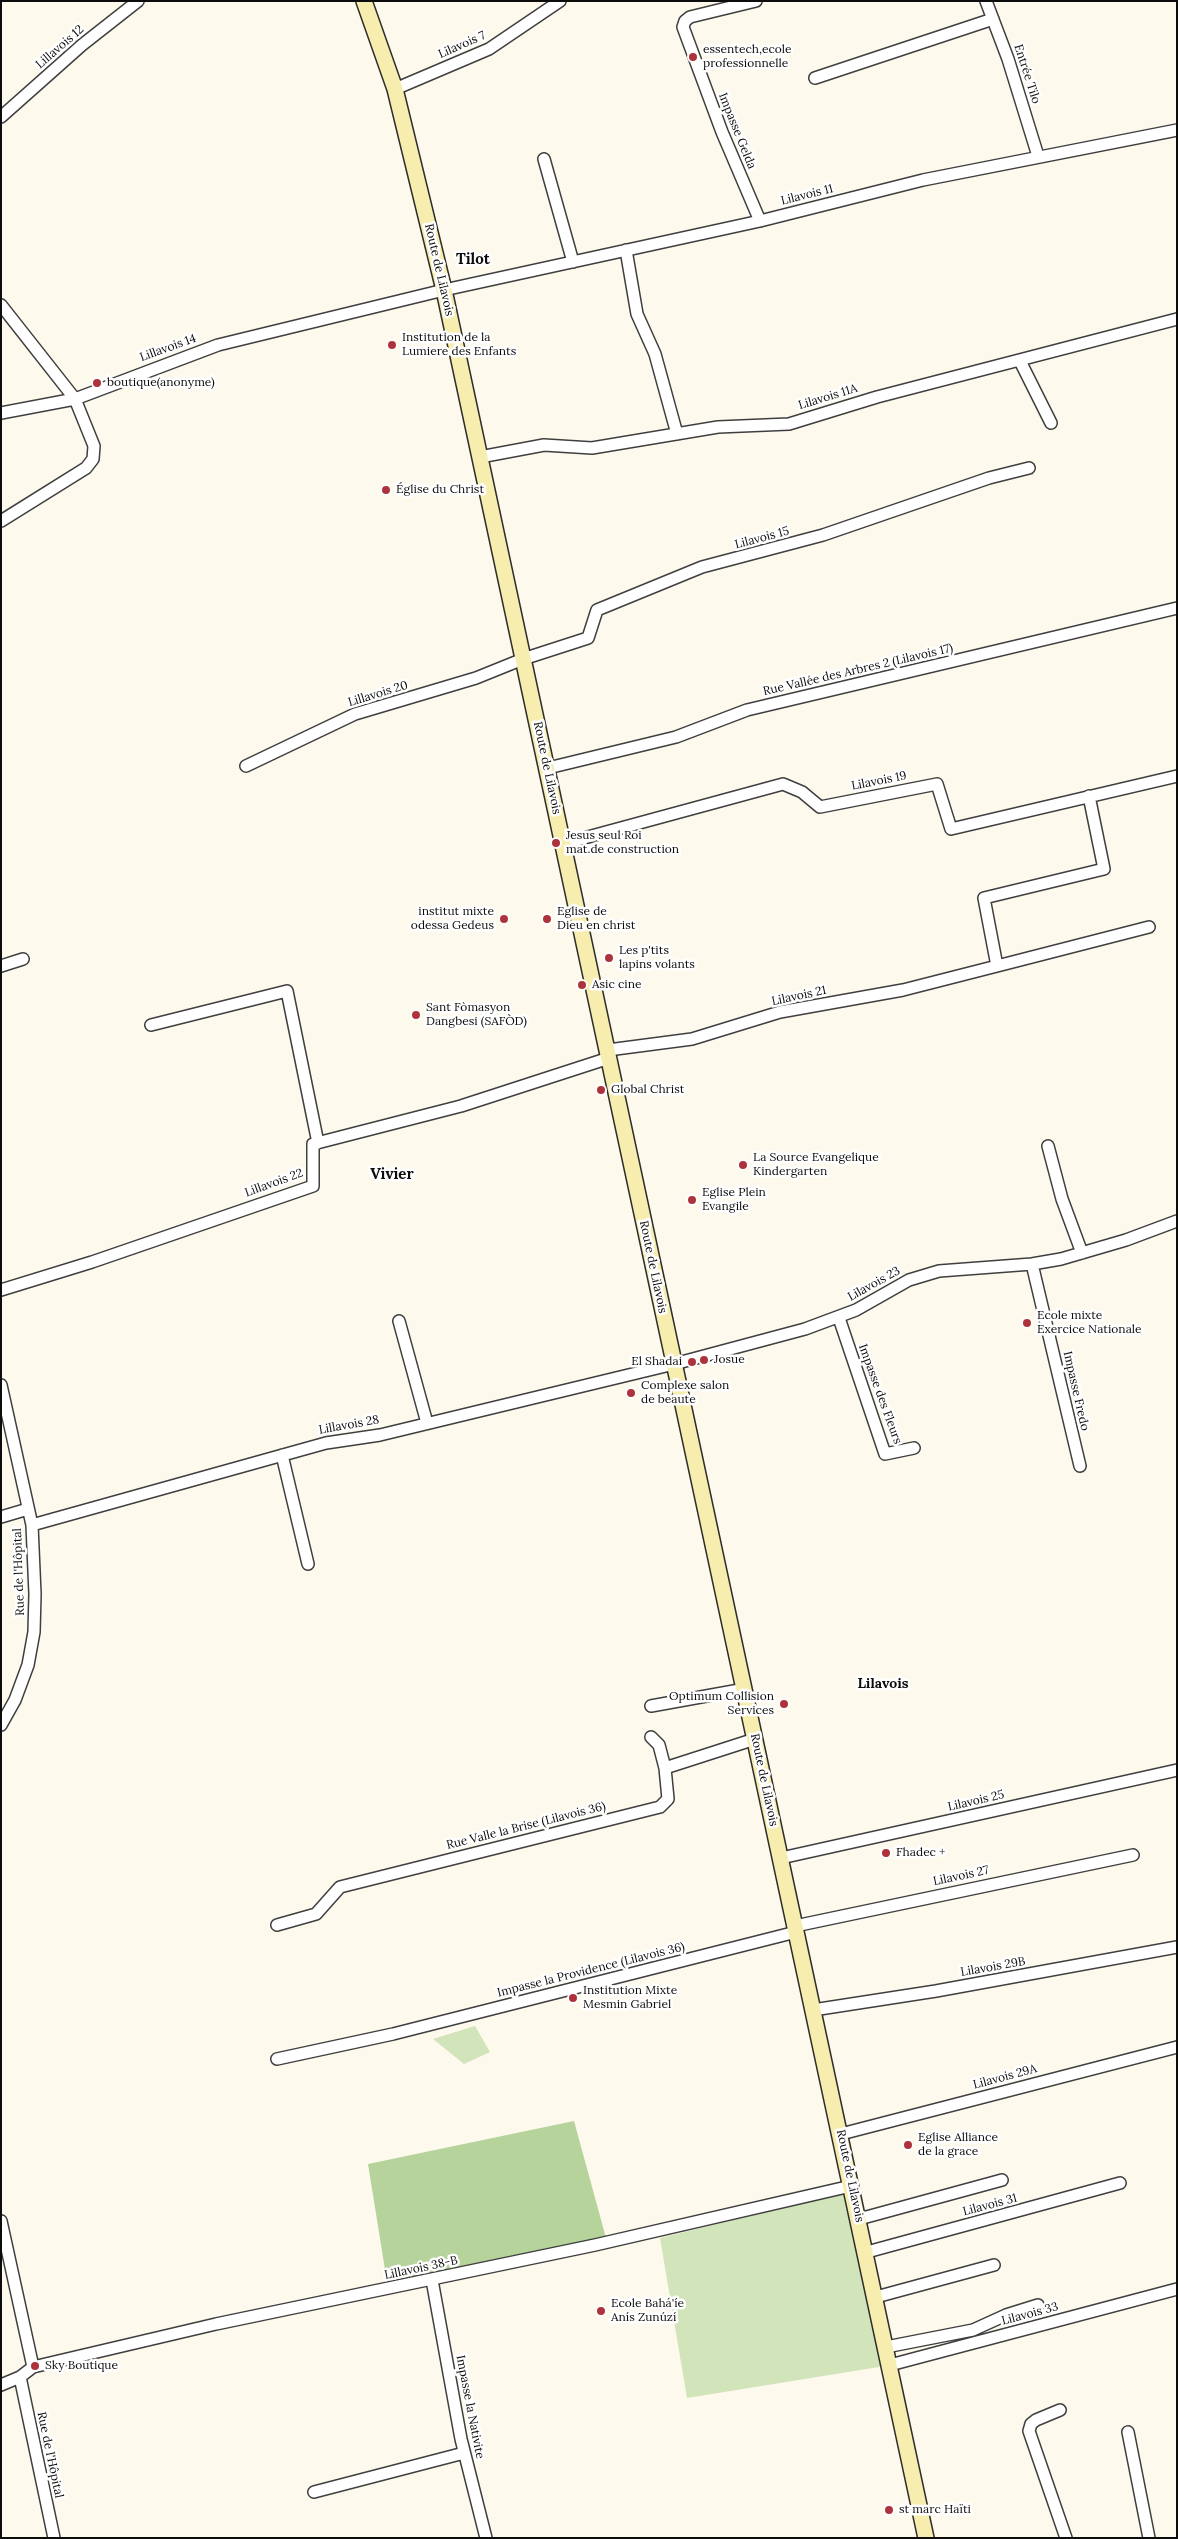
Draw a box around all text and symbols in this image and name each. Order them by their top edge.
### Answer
street label: Lillavois 12 [33,22,87,72]
street label: Lilavois 7 [436,28,488,62]
street label: Entrée Tilo [1011,42,1043,106]
place label: essentech,ecole professionnelle [703,43,792,71]
marker: essentech,ecole professionnelle [687,51,699,63]
street label: Impasse Gelda [715,91,759,171]
street label: Lilavois 11 [779,182,835,208]
street label: Route de Lilavois [421,222,457,318]
district label: Tilot [456,251,490,269]
street label: Lillavois 14 [138,331,198,365]
place label: Institution de la Lumiere des Enfants [402,331,516,359]
marker: Institution de la Lumiere des Enfants [386,339,398,351]
place label: boutique(anonyme) [107,376,215,390]
marker: boutique(anonyme) [91,377,103,389]
street label: Lilavois 11A [797,381,859,413]
place label: Église du Christ [396,483,484,497]
marker: Église du Christ [380,484,392,496]
street label: Lilavois 15 [733,524,791,552]
street label: Rue Vallée des Arbres 2 (Lilavois 17) [762,641,954,699]
street label: Lillavois 20 [346,678,410,710]
street label: Route de Lilavois [530,720,564,816]
street label: Lilavois 19 [850,769,908,793]
place label: Jesus seul Roi mat.de construction [566,829,679,857]
marker: Jesus seul Roi mat.de construction [550,837,562,849]
place label: institut mixte odessa Gedeus [411,905,494,933]
place label: Eglise de Dieu en christ [557,905,635,933]
marker: institut mixte odessa Gedeus [498,913,510,925]
marker: Eglise de Dieu en christ [541,913,553,925]
place label: Les p'tits lapins volants [619,944,695,972]
marker: Les p'tits lapins volants [603,952,615,964]
place label: Asic cine [592,978,642,992]
marker: Asic cine [576,979,588,991]
street label: Lilavois 21 [770,983,828,1009]
place label: Sant Fòmasyon Dangbesi (SAFÒD) [426,1001,527,1029]
marker: Sant Fòmasyon Dangbesi (SAFÒD) [410,1009,422,1021]
place label: Global Christ [611,1083,684,1097]
marker: Global Christ [595,1084,607,1096]
place label: La Source Evangelique Kindergarten [753,1151,879,1179]
marker: La Source Evangelique Kindergarten [737,1159,749,1171]
street label: Lillavois 22 [243,1166,305,1200]
district label: Vivier [370,1166,414,1184]
place label: Eglise Plein Evangile [702,1186,766,1214]
marker: Eglise Plein Evangile [686,1194,698,1206]
street label: Route de Lilavois [636,1219,670,1315]
street label: Lilavois 23 [845,1264,903,1304]
place label: Ecole mixte Exercice Nationale [1037,1309,1142,1337]
marker: Ecole mixte Exercice Nationale [1021,1317,1033,1329]
street label: Impasse des Fleurs [855,1342,905,1446]
street label: Impasse Fredo [1060,1350,1092,1432]
place label: Josue [714,1353,745,1367]
marker: Josue [698,1354,710,1366]
place label: El Shadai [631,1355,682,1369]
marker: El Shadai [686,1356,698,1368]
place label: Complexe salon de beaute [641,1379,729,1407]
marker: Complexe salon de beaute [625,1387,637,1399]
street label: Lillavois 28 [318,1413,380,1437]
street label: Rue de l'Hôpital [10,1528,28,1616]
district label: Lilavois [857,1676,909,1692]
place label: Optimum Collision Services [669,1690,774,1718]
marker: Optimum Collision Services [778,1698,790,1710]
street label: Route de Lilavois [747,1732,781,1828]
street label: Lilavois 25 [946,1787,1006,1815]
street label: Rue Valle la Brise (Lilavois 36) [445,1799,607,1853]
place label: Fhadec + [896,1846,945,1860]
marker: Fhadec + [880,1847,892,1859]
street label: Lilavois 27 [932,1863,990,1889]
street label: Impasse la Providence (Lilavois 36) [496,1940,686,2000]
street label: Lilavois 29B [959,1954,1027,1980]
place label: Institution Mixte Mesmin Gabriel [583,1984,677,2012]
marker: Institution Mixte Mesmin Gabriel [567,1992,579,2004]
street label: Lilavois 29A [971,2062,1039,2092]
street label: Route de Lilavois [833,2128,867,2224]
place label: Eglise Alliance de la grace [918,2131,998,2159]
marker: Eglise Alliance de la grace [902,2139,914,2151]
street label: Lilavois 31 [961,2191,1019,2219]
street label: Lillavois 38-B [383,2253,459,2283]
place label: Ecole Bahá'íe Anís Zunúzí [611,2297,684,2325]
street label: Lilavois 33 [1000,2300,1060,2328]
marker: Ecole Bahá'íe Anís Zunúzí [595,2305,607,2317]
street label: Impasse la Nativite [453,2354,487,2460]
place label: Sky Boutique [45,2359,118,2373]
marker: Sky Boutique [29,2360,41,2372]
street label: Rue de l'Hôpital [34,2411,66,2499]
place label: st marc Haïti [899,2503,971,2517]
marker: st marc Haïti [883,2504,895,2516]

